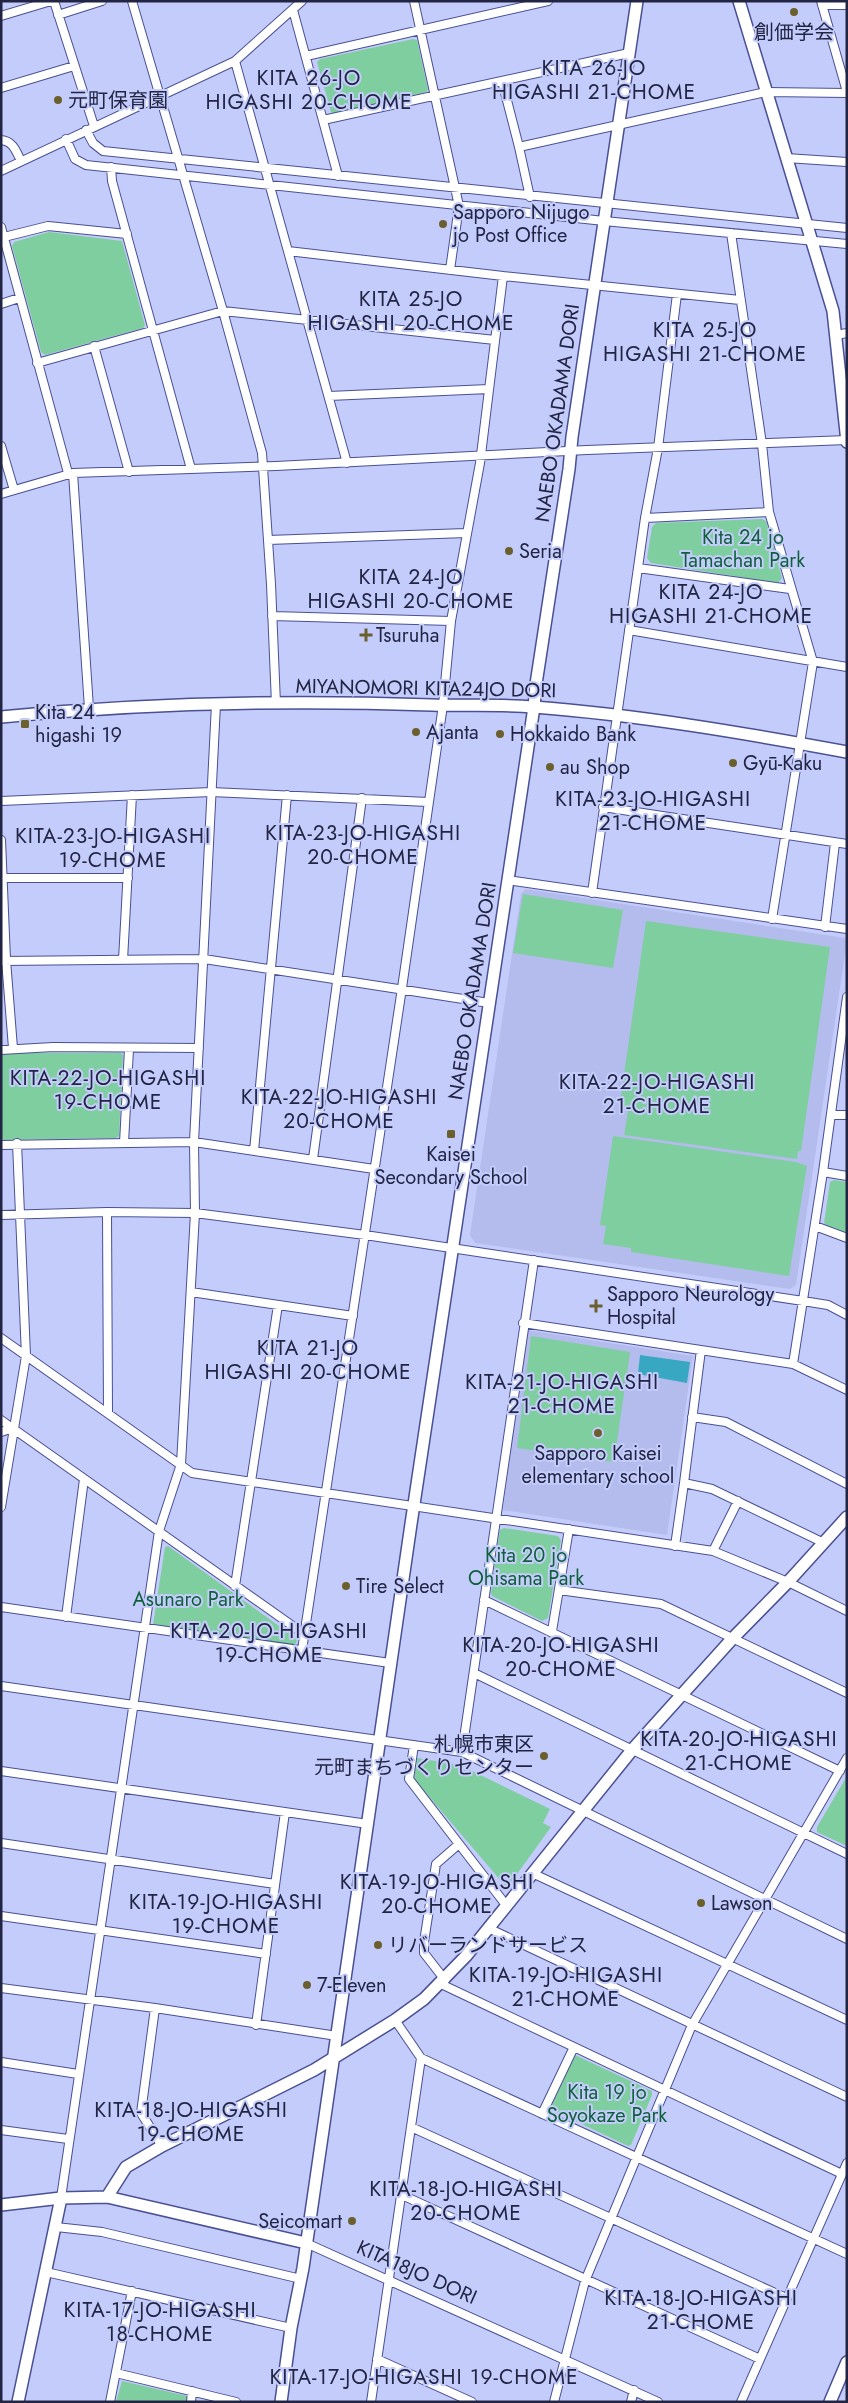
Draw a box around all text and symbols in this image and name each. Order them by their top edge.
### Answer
marker: 創価学会 [788,6,800,18]
place label: 創価学会 [754,18,834,47]
district label: KITA 26-JO HIGASHI 21-CHOME [492,53,696,107]
district label: KITA 26-JO HIGASHI 20-CHOME [205,63,413,117]
place label: 元町保育園 [68,86,168,115]
marker: 元町保育園 [52,94,64,106]
place label: Sapporo Nijugo jo Post Office [451,198,589,250]
marker: Sapporo Nijugo jo Post Office [437,218,449,230]
district label: KITA 25-JO HIGASHI 20-CHOME [307,284,515,338]
street label: NAEBO OKADAMA DORI [528,302,587,524]
district label: KITA 25-JO HIGASHI 21-CHOME [603,315,807,369]
park label: Kita 24 jo Tamachan Park [681,523,805,575]
place label: Seria [519,537,562,566]
marker: Seria [503,545,515,557]
district label: KITA 24-JO HIGASHI 20-CHOME [307,562,515,616]
district label: KITA 24-JO HIGASHI 21-CHOME [609,577,813,631]
place label: Tsuruha [376,621,439,650]
marker: Tsuruha [360,629,372,641]
street label: MIYANOMORI KITA24JO DORI [295,672,557,705]
place label: Kita 24 higashi 19 [35,698,122,750]
marker: Kita 24 higashi 19 [19,718,31,730]
place label: Ajanta [426,718,479,747]
place label: Hokkaido Bank [510,720,636,749]
marker: Ajanta [410,726,422,738]
marker: Hokkaido Bank [494,728,506,740]
place label: Gyū-Kaku [743,749,822,778]
place label: au Shop [560,753,630,782]
marker: Gyū-Kaku [727,757,739,769]
marker: au Shop [544,761,556,773]
district label: KITA-23-JO-HIGASHI 21-CHOME [555,784,751,838]
district label: KITA-23-JO-HIGASHI 20-CHOME [265,818,461,872]
district label: KITA-23-JO-HIGASHI 19-CHOME [15,821,211,875]
street label: NAEBO OKADAMA DORI [441,880,504,1102]
district label: KITA-22-JO-HIGASHI 19-CHOME [10,1063,206,1117]
district label: KITA-22-JO-HIGASHI 21-CHOME [559,1067,755,1121]
district label: KITA-22-JO-HIGASHI 20-CHOME [241,1082,437,1136]
marker: Kaisei Secondary School [445,1128,457,1140]
place label: Kaisei Secondary School [375,1140,527,1192]
place label: Sapporo Neurology Hospital [607,1280,774,1332]
marker: Sapporo Neurology Hospital [589,1299,603,1313]
district label: KITA 21-JO HIGASHI 20-CHOME [204,1333,412,1387]
district label: KITA-21-JO-HIGASHI 21-CHOME [465,1367,659,1421]
marker: Sapporo Kaisei elementary school [592,1427,604,1439]
place label: Sapporo Kaisei elementary school [522,1439,674,1491]
park label: Kita 20 jo Ohisama Park [468,1541,584,1593]
place label: Tire Select [356,1572,444,1601]
marker: Tire Select [340,1580,352,1592]
park label: Asunaro Park [133,1585,244,1614]
district label: KITA-20-JO-HIGASHI 19-CHOME [170,1616,368,1670]
district label: KITA-20-JO-HIGASHI 20-CHOME [462,1630,660,1684]
district label: KITA-20-JO-HIGASHI 21-CHOME [640,1724,838,1778]
place label: 札幌市東区 元町まちづくりセンター [314,1730,534,1782]
marker: 札幌市東区 元町まちづくりセンター [538,1750,550,1762]
district label: KITA-19-JO-HIGASHI 20-CHOME [340,1867,534,1921]
district label: KITA-19-JO-HIGASHI 19-CHOME [129,1887,323,1941]
place label: Lawson [711,1889,773,1918]
marker: Lawson [695,1897,707,1909]
place label: リバーランドサービス [388,1931,588,1960]
marker: リバーランドサービス [372,1939,384,1951]
district label: KITA-19-JO-HIGASHI 21-CHOME [469,1960,663,2014]
place label: 7-Eleven [317,1971,387,2000]
marker: 7-Eleven [301,1979,313,1991]
park label: Kita 19 jo Soyokaze Park [547,2078,667,2130]
district label: KITA-18-JO-HIGASHI 19-CHOME [94,2095,288,2149]
district label: KITA-18-JO-HIGASHI 20-CHOME [369,2174,563,2228]
place label: Seicomart [258,2207,342,2236]
marker: Seicomart [346,2215,358,2227]
street label: KITA18JO DORI [352,2233,481,2312]
district label: KITA-18-JO-HIGASHI 21-CHOME [604,2283,798,2337]
district label: KITA-17-JO-HIGASHI 18-CHOME [63,2295,257,2349]
district label: KITA-17-JO-HIGASHI 19-CHOME [269,2362,579,2392]

